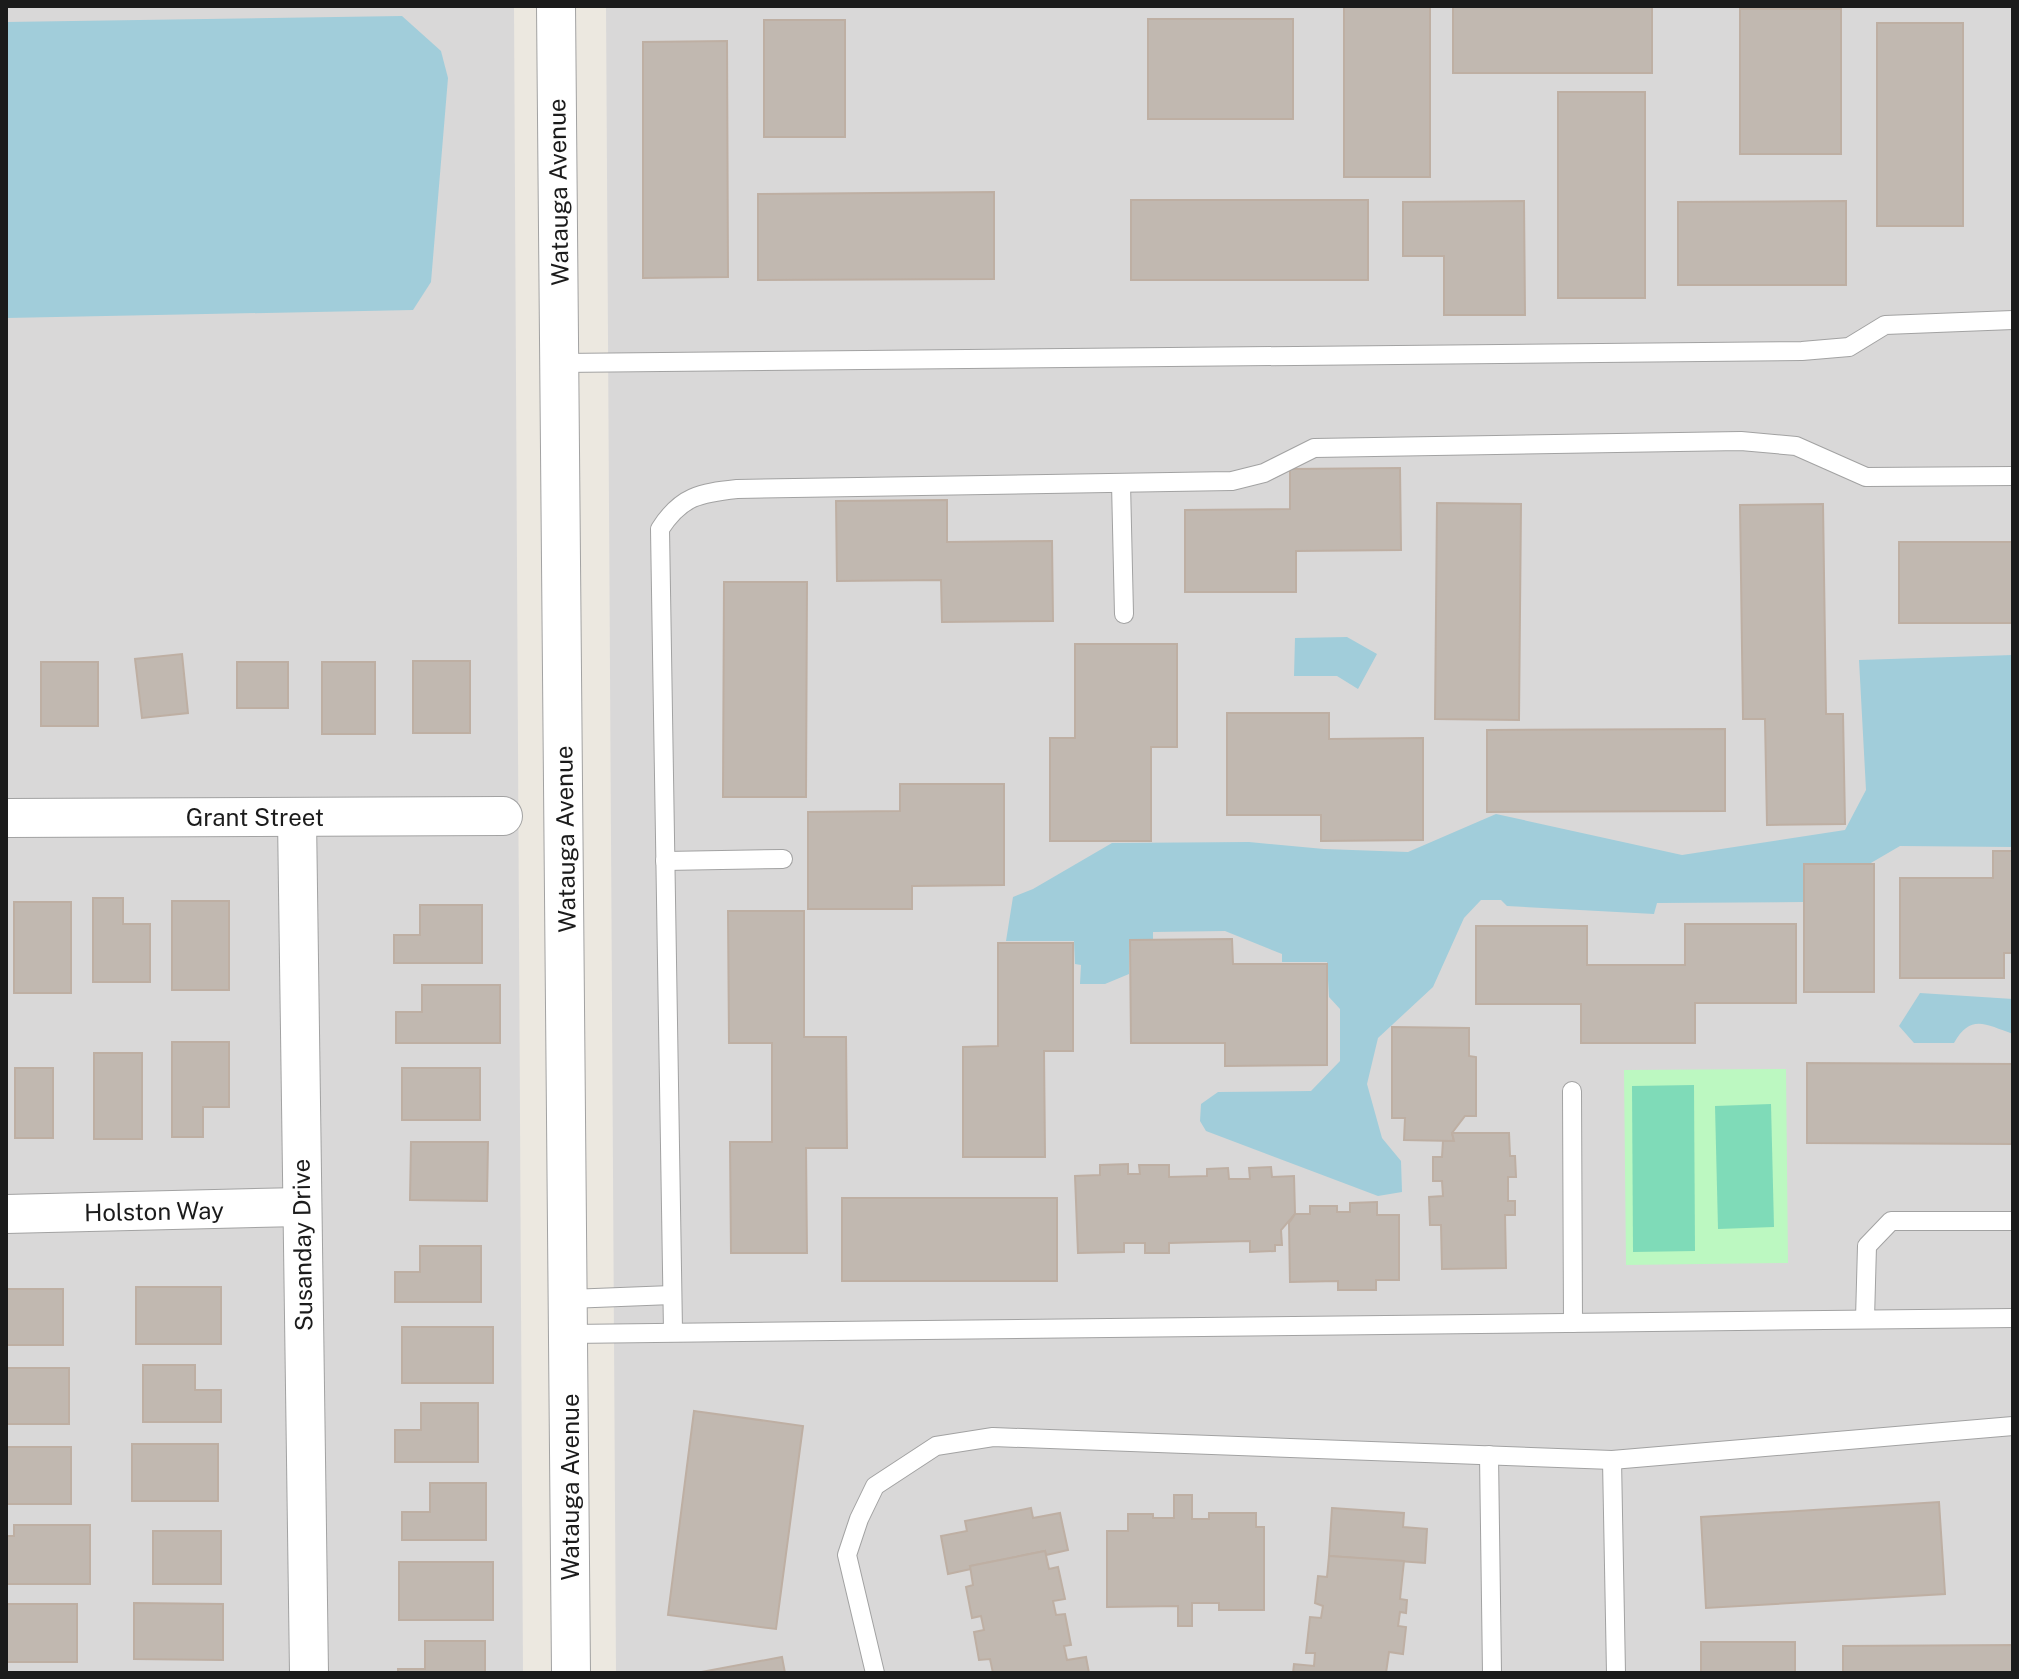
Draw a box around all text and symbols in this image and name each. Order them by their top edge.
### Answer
street label: Watauga Avenue [542,98,574,286]
street label: Watauga Avenue [549,745,581,933]
street label: Grant Street [186,803,324,831]
street label: Susanday Drive [286,1159,318,1331]
street label: Holston Way [84,1196,224,1226]
street label: Watauga Avenue [556,1393,584,1581]

